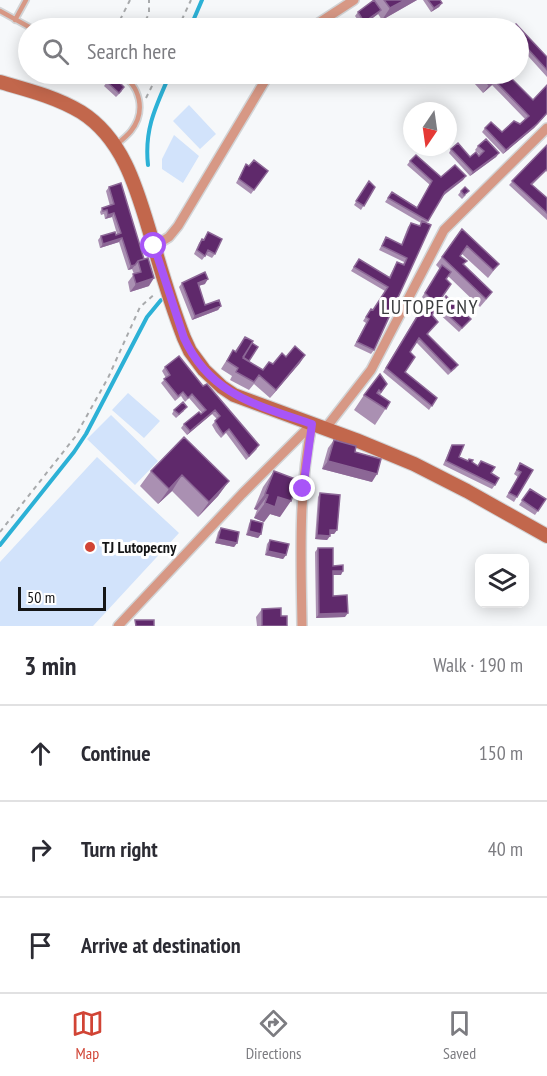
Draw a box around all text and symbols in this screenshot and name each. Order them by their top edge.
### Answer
search box [18,18,529,84]
icon: search [39,35,72,68]
text: Search here [87,37,176,65]
north arrow [403,102,457,156]
route start [140,232,166,258]
district label: LUTOPECNY [381,294,479,320]
route end [289,475,315,501]
place label: TJ Lutopecny [102,537,177,557]
marker: TJ Lutopecny [83,540,97,554]
map controls [475,554,529,608]
button: layers [475,554,529,608]
scale bar [18,584,106,612]
text: 50 m [27,587,55,607]
text: 3 min [24,649,77,682]
text: Walk · 190 m [433,652,523,678]
icon: ahead [24,737,57,770]
text: Continue [81,739,151,767]
text: 150 m [479,740,523,766]
icon: right [24,833,57,866]
text: Turn right [81,835,158,863]
text: 40 m [488,836,523,862]
icon: arrive [24,929,57,962]
text: Arrive at destination [81,931,241,959]
tab: Map [71,1007,104,1063]
tab: Directions [246,1007,301,1063]
tab: Saved [443,1007,476,1063]

